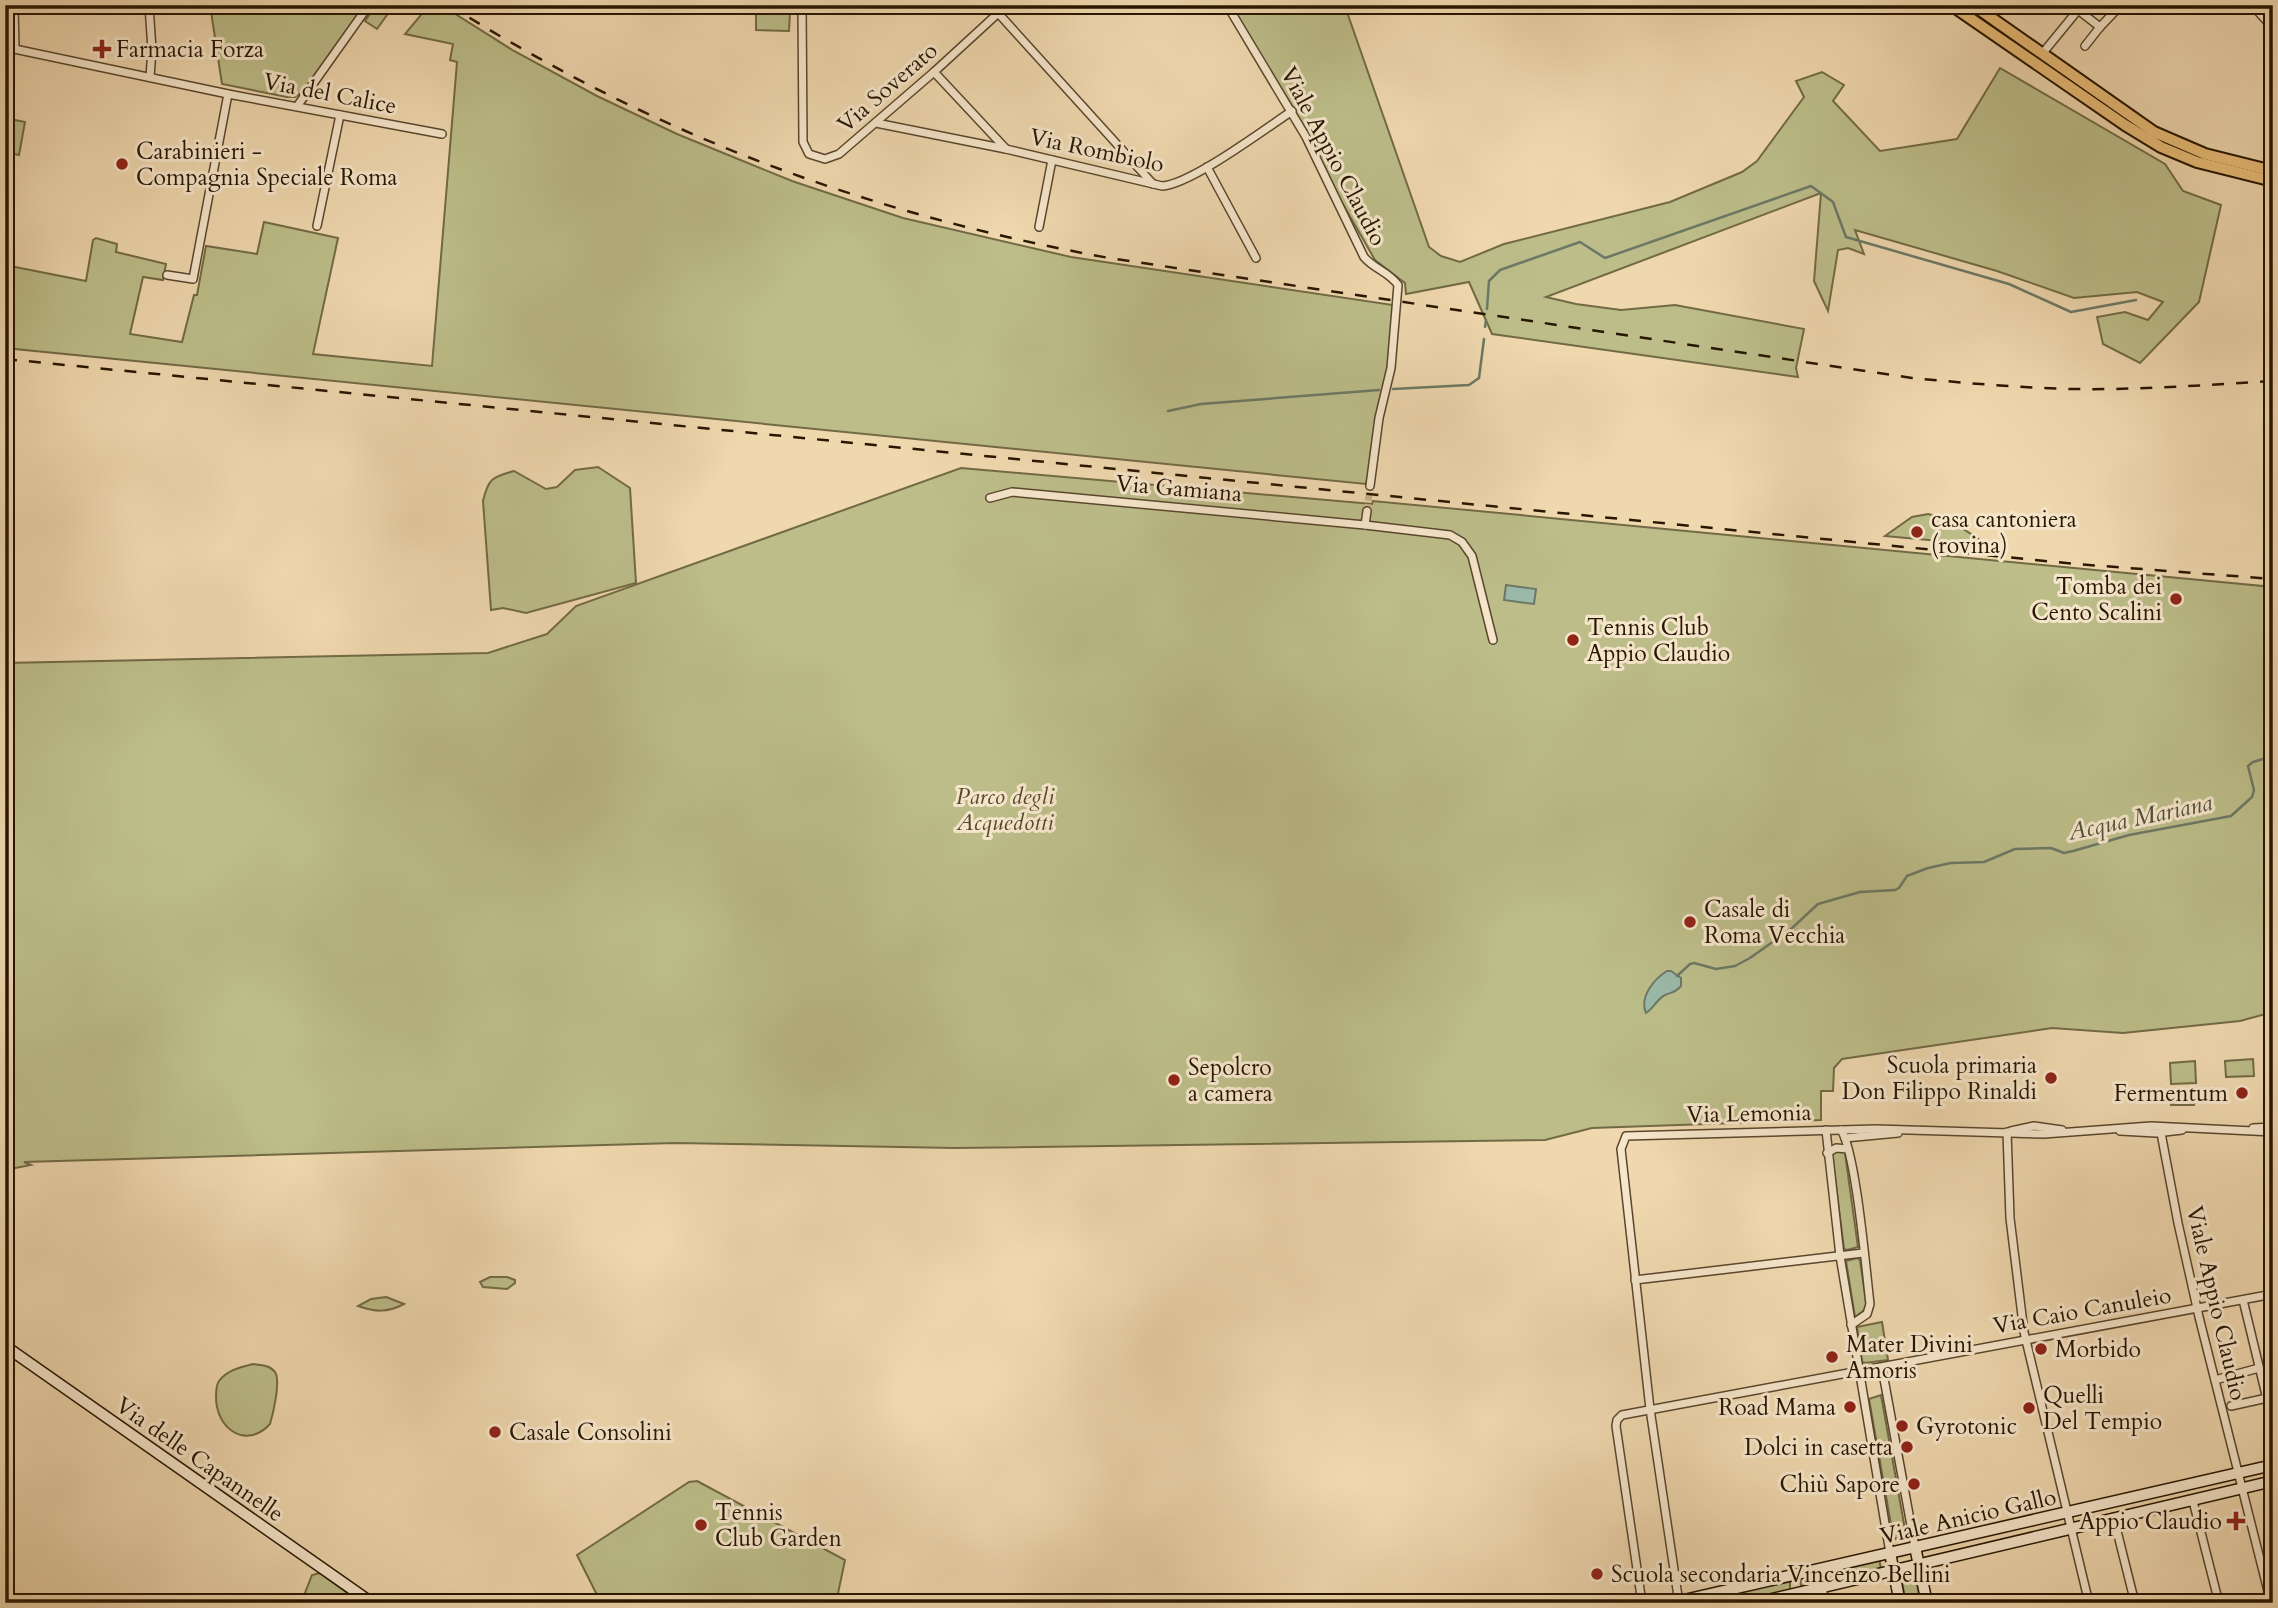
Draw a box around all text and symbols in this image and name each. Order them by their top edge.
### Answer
place label: Farmacia Forza [116,34,264,65]
street label: Via Soverato [831,35,944,140]
marker: Farmacia Forza [94,41,110,57]
street label: Viale Appio Claudio [1273,61,1394,251]
street label: Via del Calice [261,65,399,122]
street label: Via Rombiolo [1027,121,1167,180]
place label: Carabinieri - Compagnia Speciale Roma [136,136,398,193]
marker: Carabinieri - Compagnia Speciale Roma [114,156,130,172]
street label: Via Gamiana [1115,468,1243,509]
place label: casa cantoniera (rovina) [1931,504,2077,561]
marker: casa cantoniera (rovina) [1909,524,1925,540]
place label: Tomba dei Cento Scalini [2031,571,2162,628]
marker: Tomba dei Cento Scalini [2168,591,2184,607]
place label: Tennis Club Appio Claudio [1587,612,1730,669]
marker: Tennis Club Appio Claudio [1565,632,1581,648]
park label: Parco degli Acquedotti [956,781,1055,838]
water label: Acqua Mariana [2064,786,2216,849]
place label: Casale di Roma Vecchia [1704,894,1845,951]
marker: Casale di Roma Vecchia [1682,914,1698,930]
place label: Scuola primaria Don Filippo Rinaldi [1842,1050,2037,1107]
place label: Sepolcro a camera [1188,1052,1273,1109]
marker: Scuola primaria Don Filippo Rinaldi [2043,1070,2059,1086]
marker: Sepolcro a camera [1166,1072,1182,1088]
place label: Fermentum [2114,1078,2229,1109]
marker: Fermentum [2234,1085,2250,1101]
street label: Via Lemonia [1686,1097,1812,1130]
street label: Viale Appio Claudio [2179,1203,2254,1403]
street label: Via Caio Canuleio [1991,1280,2174,1341]
place label: Mater Divini Amoris [1846,1329,1973,1386]
place label: Morbido [2055,1334,2141,1365]
marker: Morbido [2033,1341,2049,1357]
marker: Mater Divini Amoris [1824,1349,1840,1365]
place label: Quelli Del Tempio [2043,1380,2162,1437]
street label: Via delle Capannelle [109,1390,290,1529]
place label: Road Mama [1718,1392,1836,1423]
marker: Road Mama [1842,1399,1858,1415]
marker: Quelli Del Tempio [2021,1400,2037,1416]
place label: Gyrotonic [1916,1411,2017,1442]
place label: Casale Consolini [509,1417,672,1448]
marker: Gyrotonic [1894,1418,1910,1434]
marker: Casale Consolini [487,1424,503,1440]
place label: Dolci in casetta [1744,1432,1893,1463]
marker: Dolci in casetta [1899,1439,1915,1455]
place label: Chiù Sapore [1780,1469,1900,1500]
marker: Chiù Sapore [1906,1476,1922,1492]
street label: Viale Anicio Gallo [1877,1481,2059,1552]
place label: Tennis Club Garden [715,1497,842,1554]
place label: Appio Claudio [2079,1506,2222,1537]
marker: Appio Claudio [2228,1513,2244,1529]
marker: Tennis Club Garden [693,1517,709,1533]
place label: Scuola secondaria Vincenzo Bellini [1611,1559,1950,1590]
marker: Scuola secondaria Vincenzo Bellini [1589,1566,1605,1582]

